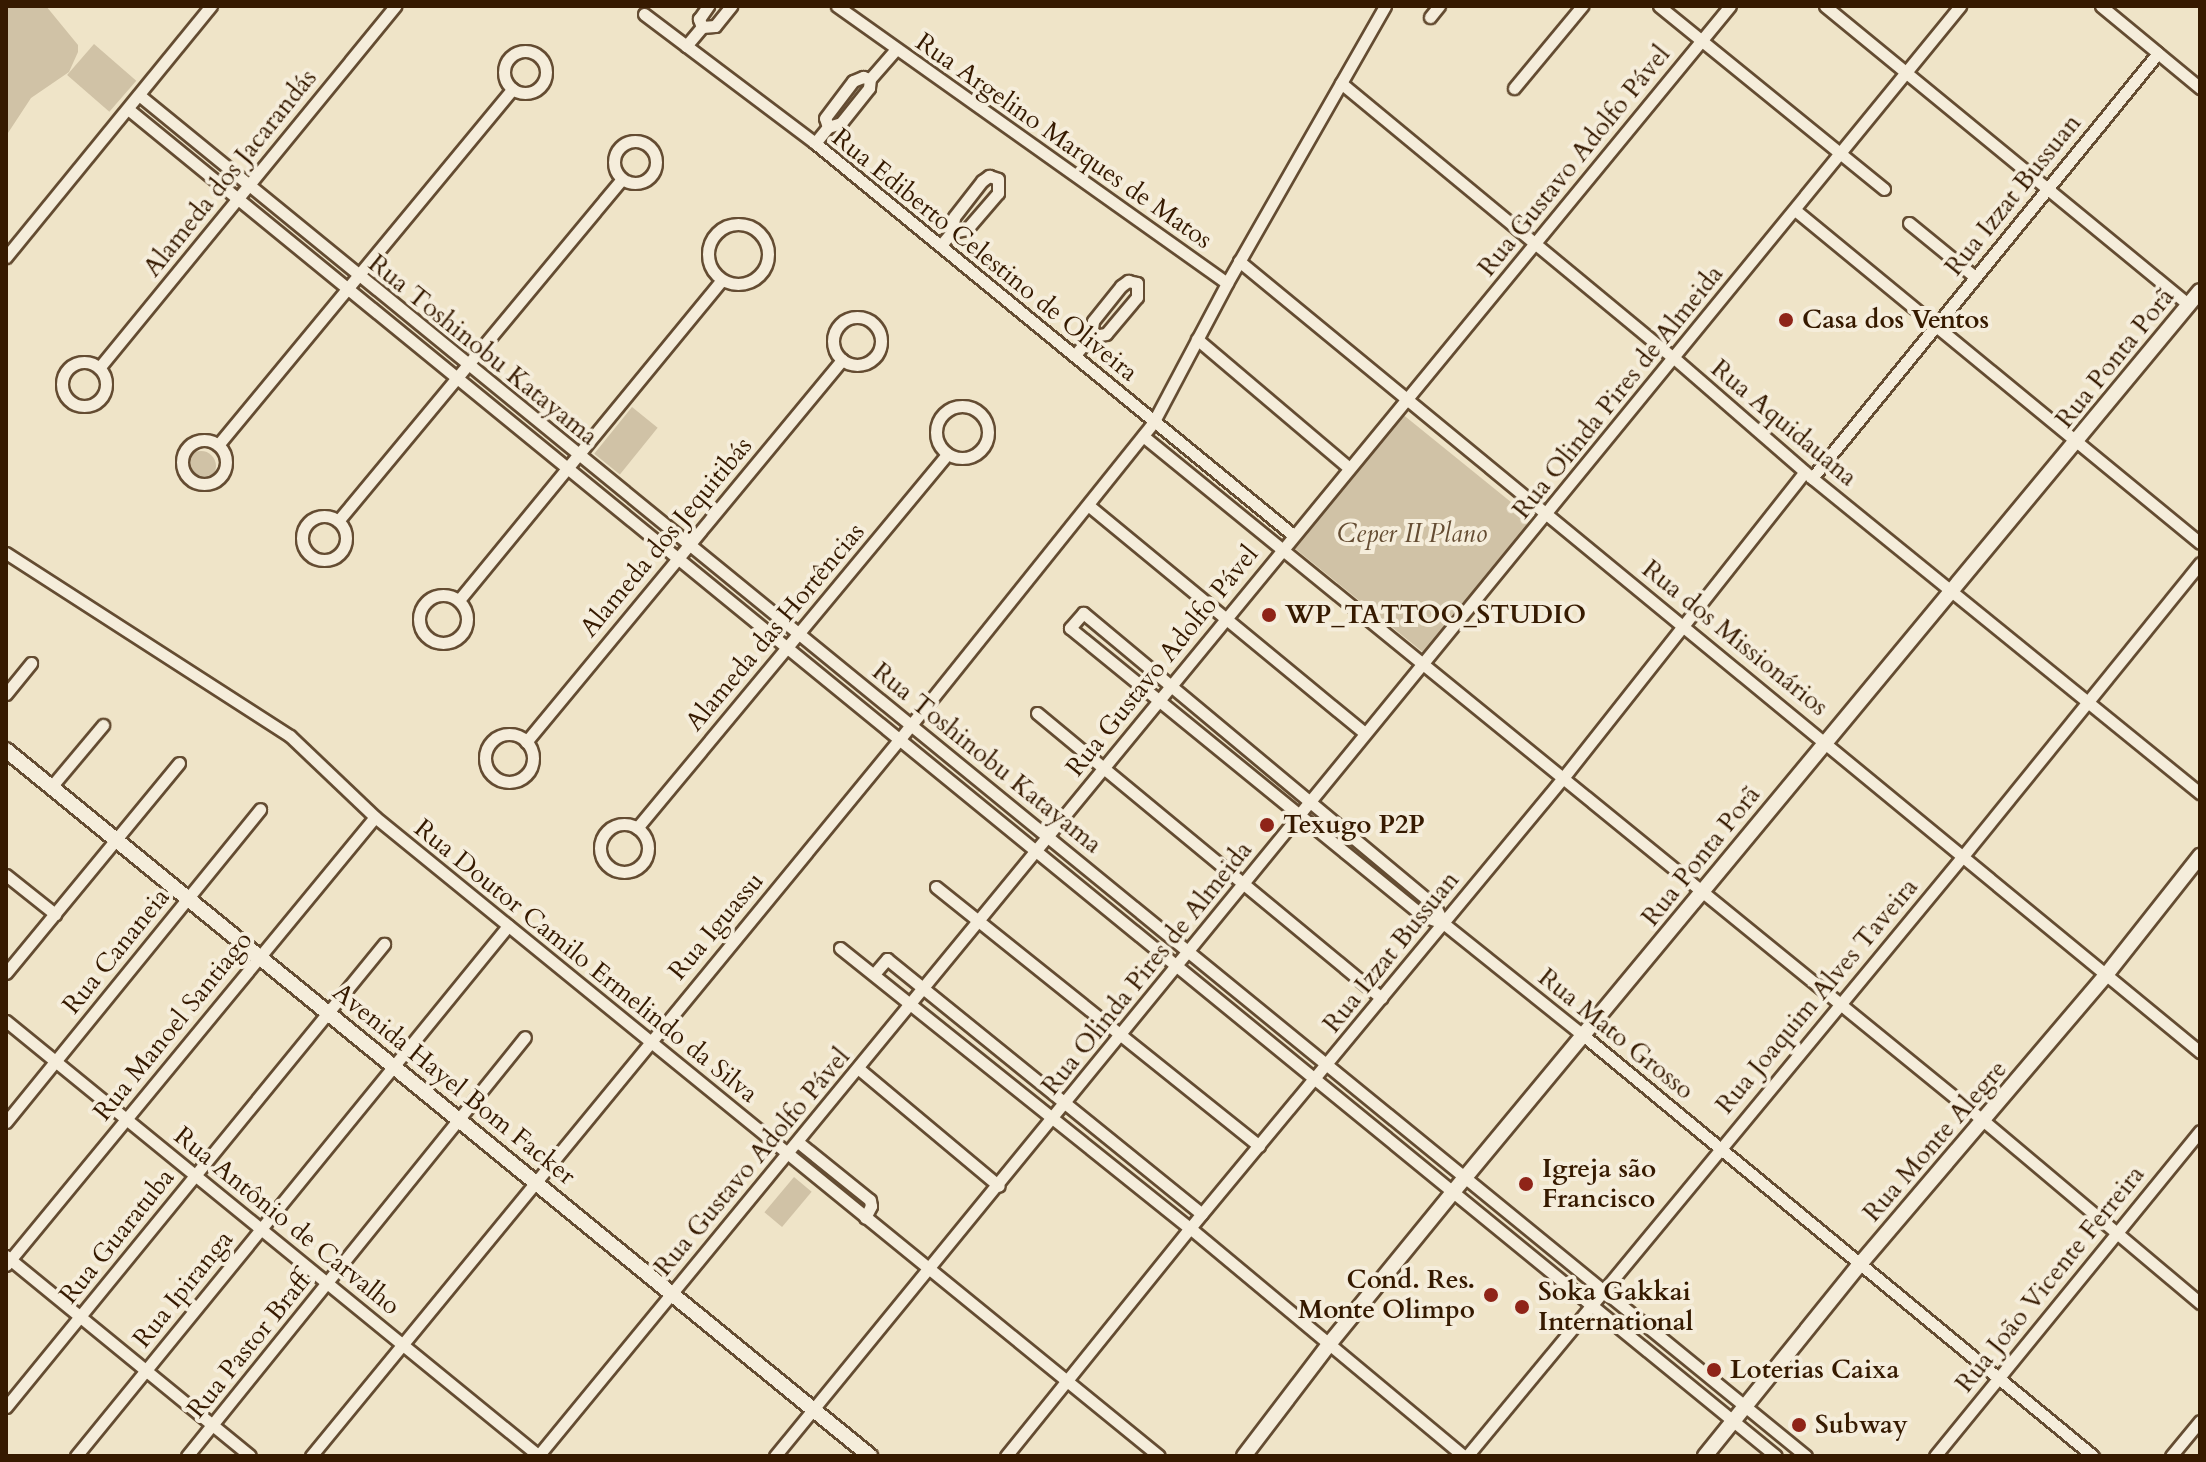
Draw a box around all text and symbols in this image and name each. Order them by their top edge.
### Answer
street label: Rua Argelino Marques de Matos [910,26,1218,256]
street label: Rua Gustavo Adolfo Pável [1471,39,1677,283]
street label: Alameda dos Jacarandás [137,63,323,283]
street label: Rua Izzat Bussuan [1938,108,2088,282]
street label: Rua Ediberto Celestino de Oliveira [826,122,1144,388]
street label: Rua Toshinobu Katayama [362,248,604,452]
street label: Rua Olinda Pires de Almeida [1506,259,1730,525]
street label: Rua Ponta Porã [2049,282,2181,434]
place label: Casa dos Ventos [1802,304,1989,336]
marker: Casa dos Ventos [1777,311,1795,329]
street label: Rua Aquidauana [1705,353,1863,493]
street label: Alameda dos Jequitibás [573,431,759,643]
street label: Alameda das Hortências [679,517,871,737]
park label: Ceper II Plano [1337,518,1487,550]
street label: Rua Gustavo Adolfo Pável [1059,539,1265,783]
street label: Rua dos Missionários [1636,553,1834,723]
place label: WP_TATTOO_STUDIO [1285,599,1586,631]
marker: WP_TATTOO_STUDIO [1260,606,1278,624]
street label: Rua Toshinobu Katayama [866,656,1108,860]
street label: Rua Ponta Porã [1635,780,1767,932]
place label: Texugo P2P [1283,809,1425,841]
street label: Rua Doutor Camilo Ermelindo da Silva [408,813,764,1109]
marker: Texugo P2P [1258,816,1276,834]
street label: Rua Olinda Pires de Almeida [1035,835,1259,1101]
street label: Rua Izzat Bussuan [1316,865,1466,1039]
street label: Rua Iguassu [662,866,770,986]
street label: Rua Joaquim Alves Taveira [1709,872,1925,1120]
street label: Rua Cananeia [56,882,176,1020]
street label: Rua Manoel Santiago [87,925,259,1127]
street label: Rua Mato Grosso [1532,962,1700,1106]
street label: Avenida Hayel Bom Facker [326,976,582,1192]
street label: Rua Gustavo Adolfo Pável [648,1042,856,1282]
street label: Rua Monte Alegre [1856,1054,2014,1228]
street label: Rua Antônio de Carvalho [168,1120,406,1322]
place label: Igreja são Francisco [1542,1153,1656,1214]
street label: Rua João Vicente Ferreira [1949,1159,2151,1399]
street label: Rua Guaratuba [53,1162,181,1310]
marker: Igreja são Francisco [1517,1175,1535,1193]
street label: Rua Ipiranga [126,1224,240,1354]
place label: Cond. Res. Monte Olimpo [1298,1264,1475,1326]
street label: Rua Pastor Braff [181,1266,317,1424]
place label: Soka Gakkai International [1538,1276,1693,1338]
marker: Cond. Res. Monte Olimpo [1482,1286,1500,1304]
marker: Soka Gakkai International [1513,1298,1531,1316]
place label: Loterias Caixa [1730,1354,1899,1386]
marker: Loterias Caixa [1705,1361,1723,1379]
place label: Subway [1815,1409,1908,1441]
marker: Subway [1790,1416,1808,1434]

